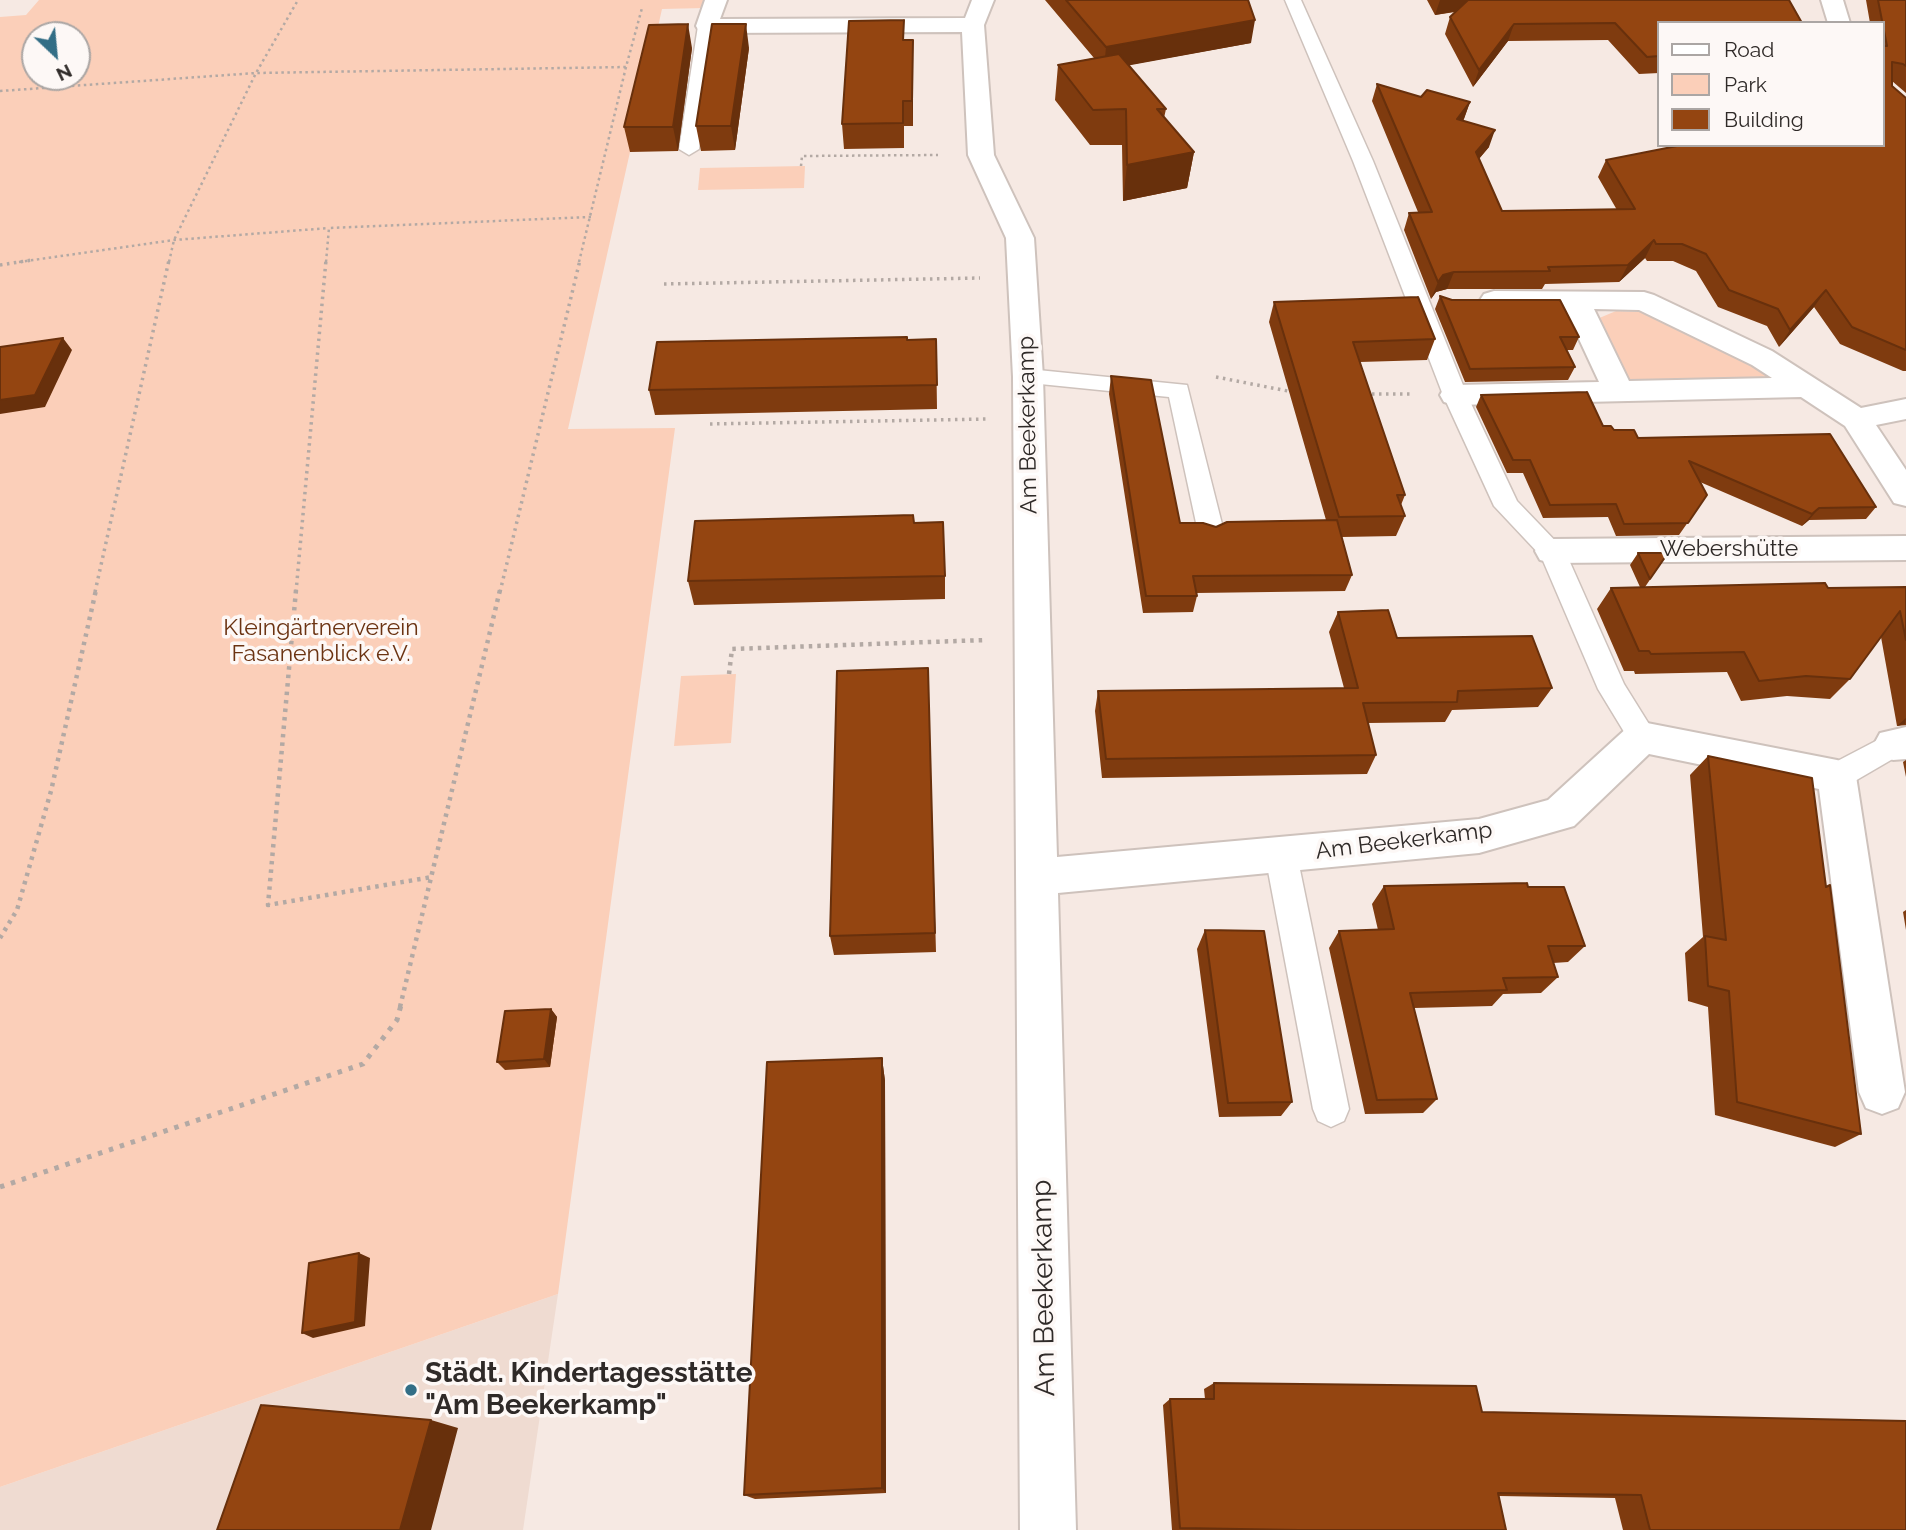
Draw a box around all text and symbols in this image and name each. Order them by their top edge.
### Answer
north arrow [21,21,91,91]
legend [1658,21,1885,147]
text: Road [1724,37,1774,62]
text: N [53,60,76,86]
text: Park [1724,72,1767,97]
text: Building [1724,107,1804,132]
street label: Am Beekerkamp [1013,336,1043,514]
street label: Webershütte [1660,535,1798,563]
park label: Kleingärtnerverein Fasanenblick e.V. [223,614,419,668]
street label: Am Beekerkamp [1314,816,1494,866]
street label: Am Beekerkamp [1025,1179,1063,1397]
place label: Städt. Kindertagesstätte "Am Beekerkamp" [425,1357,753,1423]
marker: Städt. Kindertagesstätte "Am Beekerkamp" [403,1382,419,1398]

